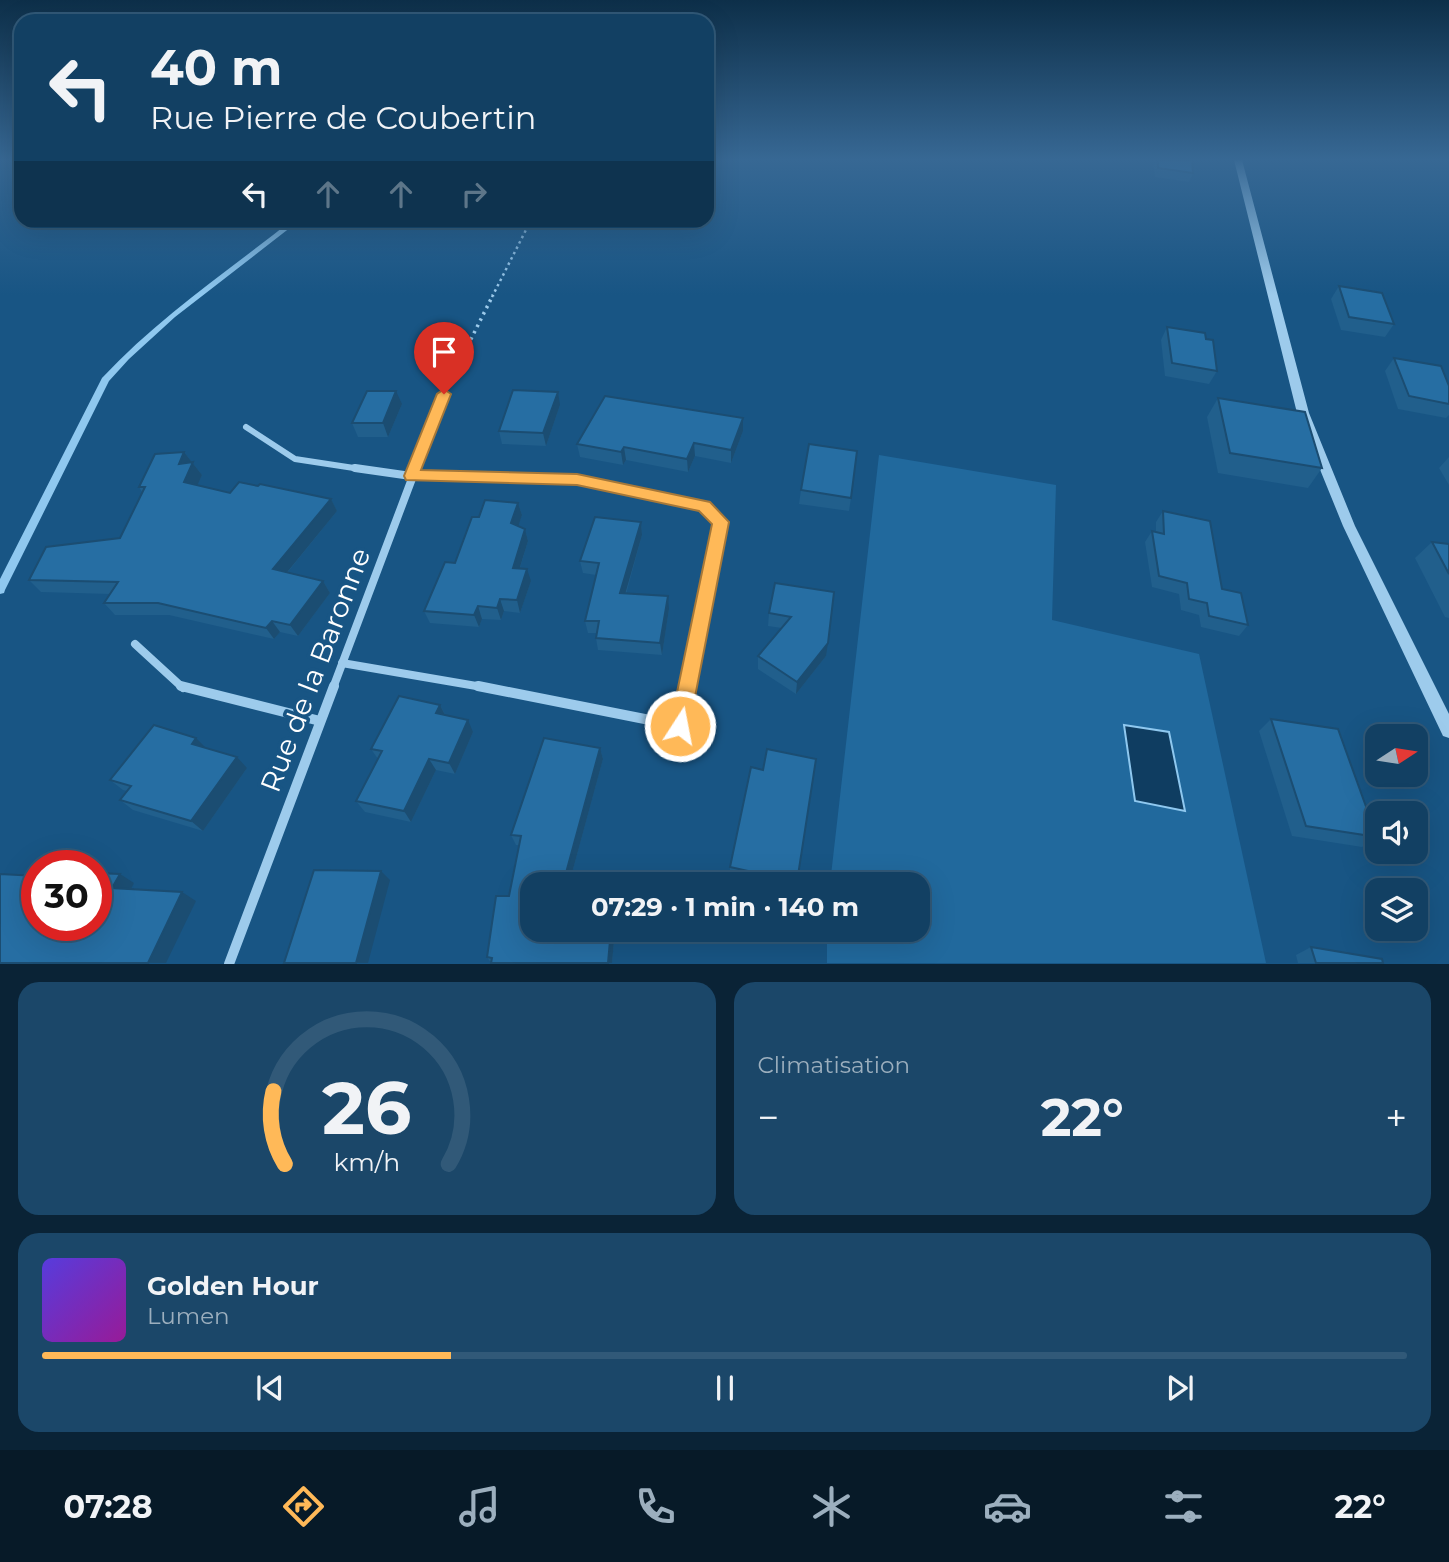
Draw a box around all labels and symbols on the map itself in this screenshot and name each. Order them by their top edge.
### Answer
pin [414,322,474,394]
street label: Rue de la Baronne [253,543,377,797]
position arrow [643,689,717,763]
north arrow [1365,724,1428,788]
speed limit sign: 30 [21,850,112,941]

